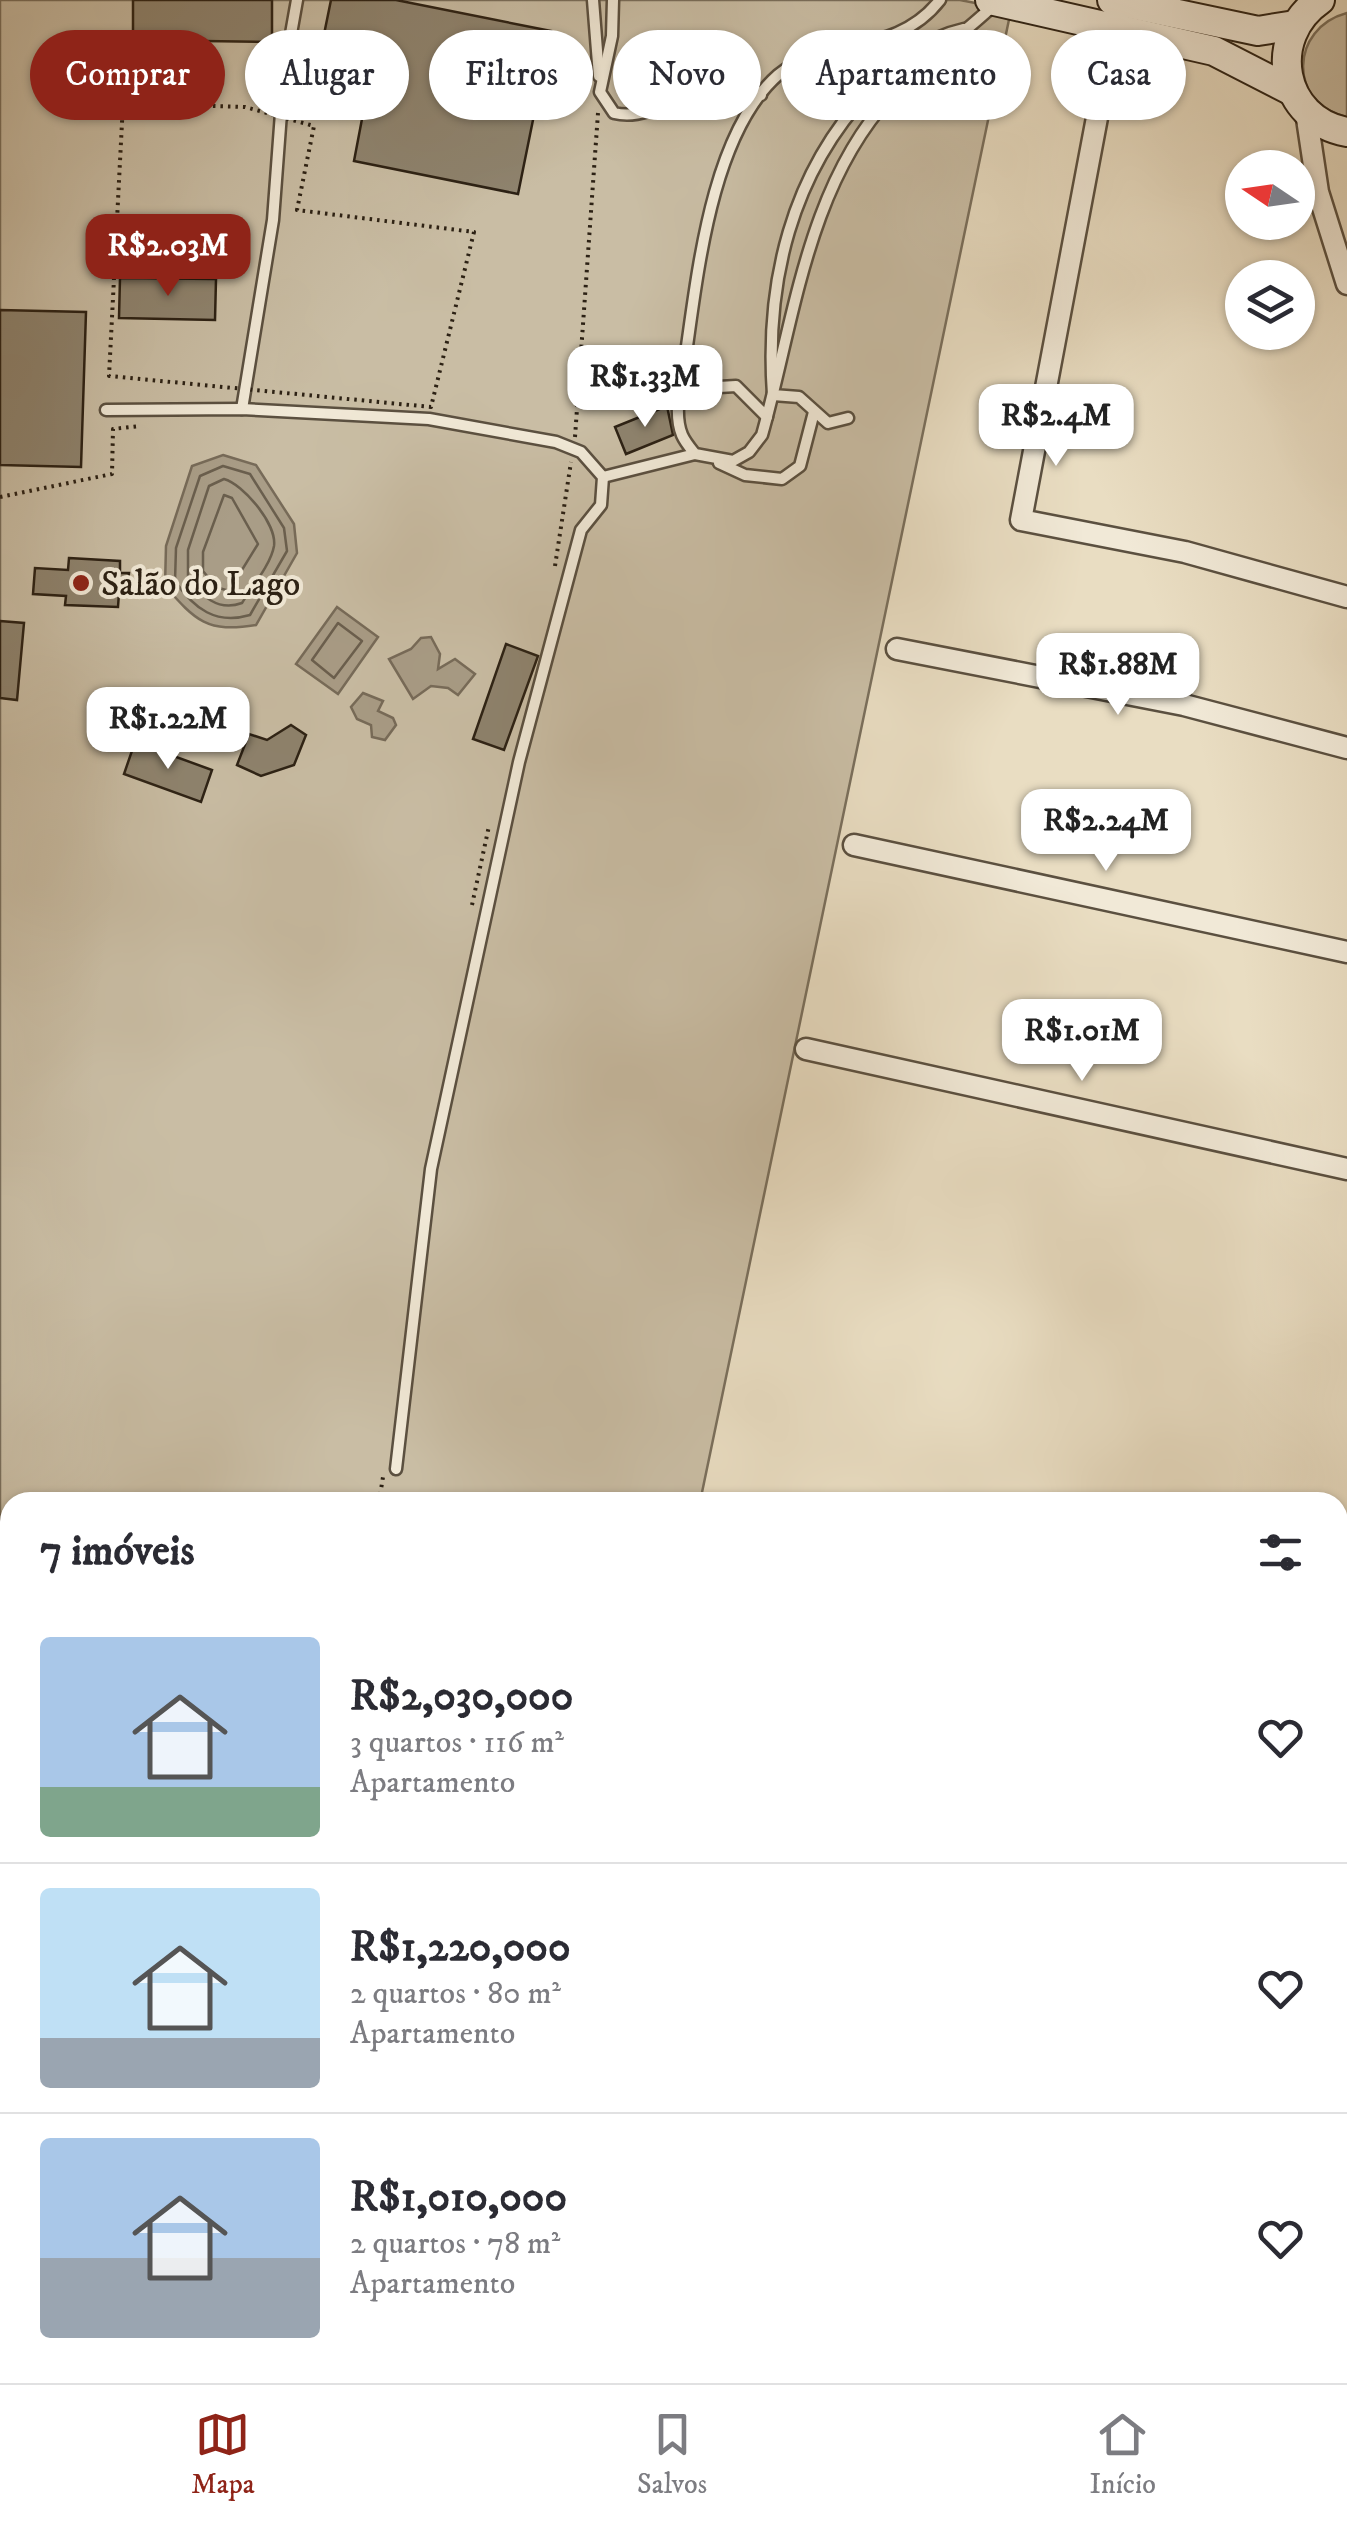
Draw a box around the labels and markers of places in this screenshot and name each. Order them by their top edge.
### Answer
pin: R$2.03M [76,214,260,299]
pin: R$1.33M [553,345,737,430]
pin: R$2.4M [975,384,1137,469]
place label: Salão do Lago [101,563,300,607]
marker: Salão do Lago [70,572,92,594]
pin: R$1.88M [1026,633,1210,718]
pin: R$1.22M [76,687,260,772]
pin: R$2.24M [1014,789,1198,874]
pin: R$1.01M [990,999,1174,1084]

